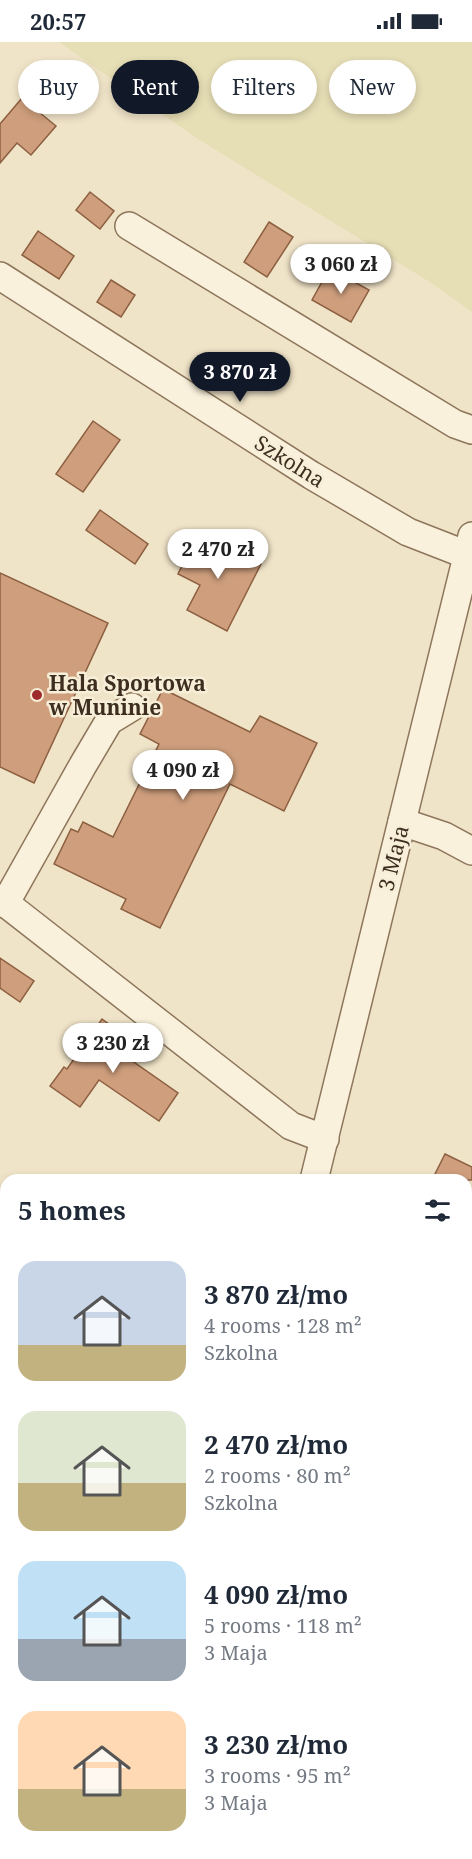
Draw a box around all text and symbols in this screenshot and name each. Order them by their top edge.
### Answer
text: 20:57 [30,6,86,36]
chip: Buy [18,60,99,114]
chip: Rent [111,60,199,114]
chip: Filters [211,60,317,114]
chip: New [329,60,416,114]
pin: 3 060 zł [279,244,403,295]
text: 3 060 zł [304,250,378,277]
pin: 3 870 zł [178,352,302,403]
text: 3 870 zł [203,358,277,385]
street label: Szkolna [250,428,330,494]
pin: 2 470 zł [156,529,280,580]
text: 2 470 zł [181,535,255,562]
place label: Hala Sportowa w Muninie [48,669,206,721]
marker: Hala Sportowa w Muninie [30,688,44,702]
pin: 4 090 zł [121,750,245,801]
text: 4 090 zł [146,756,220,783]
street label: 3 Maja [371,822,415,894]
pin: 3 230 zł [51,1023,175,1074]
text: 3 230 zł [76,1029,150,1056]
text: 5 homes [18,1192,126,1228]
icon: filters [421,1194,454,1227]
text: 3 870 zł/mo [204,1276,348,1312]
icon: home [66,1285,138,1357]
text: 4 rooms · 128 m² [204,1312,362,1339]
text: Szkolna [204,1339,278,1366]
text: 2 470 zł/mo [204,1426,348,1462]
icon: home [66,1435,138,1507]
text: 2 rooms · 80 m² [204,1462,351,1489]
text: Szkolna [204,1489,278,1516]
text: 4 090 zł/mo [204,1576,348,1612]
icon: home [66,1585,138,1657]
text: 5 rooms · 118 m² [204,1612,362,1639]
text: 3 Maja [204,1639,268,1666]
text: 3 230 zł/mo [204,1726,348,1762]
icon: home [66,1735,138,1807]
text: 3 rooms · 95 m² [204,1762,351,1789]
text: 3 Maja [204,1789,268,1816]

